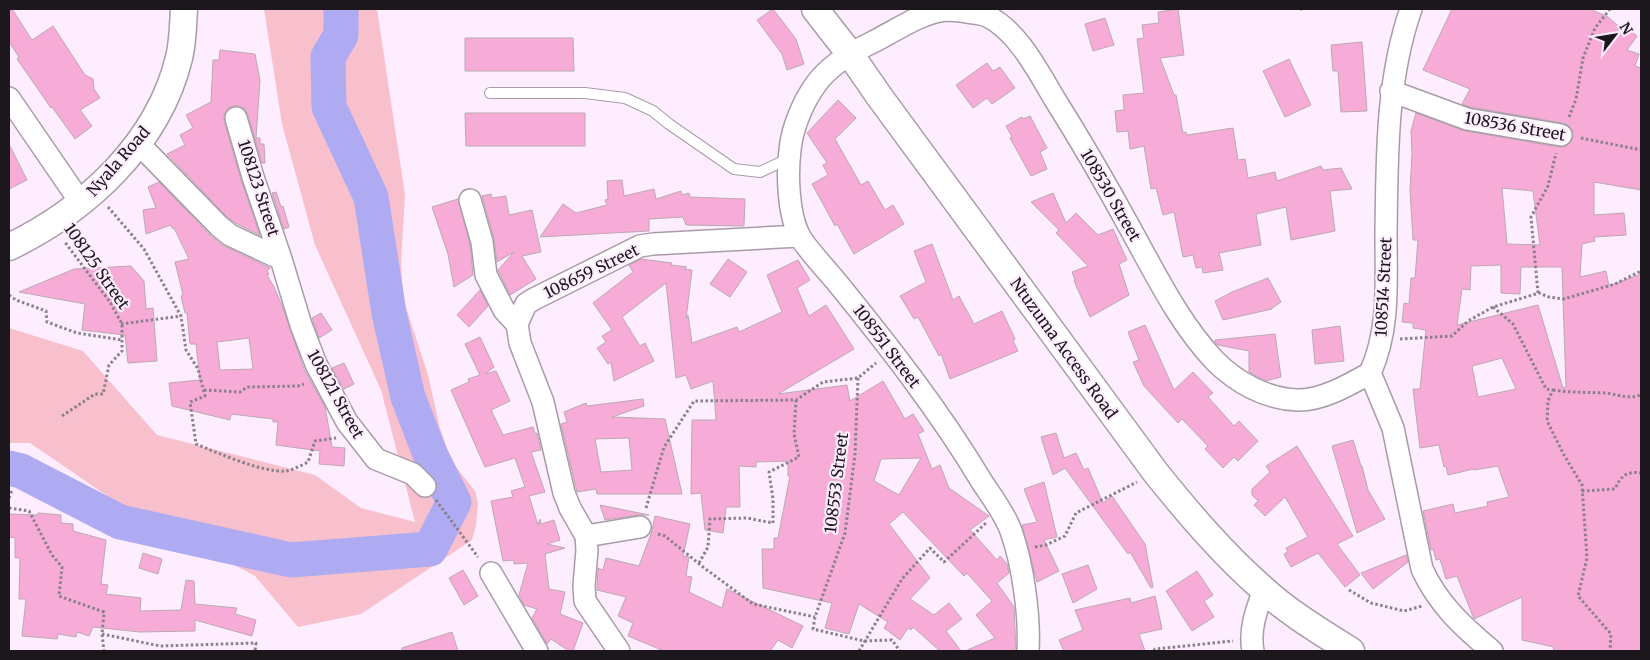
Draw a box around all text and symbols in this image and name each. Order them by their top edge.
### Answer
north arrow [1590,10,1640,60]
text: N [1616,19,1637,38]
street label: 108536 Street [1463,107,1568,145]
street label: Nyala Road [82,122,154,200]
street label: 108123 Street [234,137,284,240]
street label: 108530 Street [1077,145,1146,245]
street label: 108125 Street [60,219,135,314]
street label: 108514 Street [1370,236,1396,337]
street label: 108659 Street [540,239,642,303]
street label: Ntuzuma Access Road [1006,274,1122,423]
street label: 108551 Street [849,300,925,392]
street label: 108121 Street [303,346,369,443]
street label: 108553 Street [820,431,852,535]

